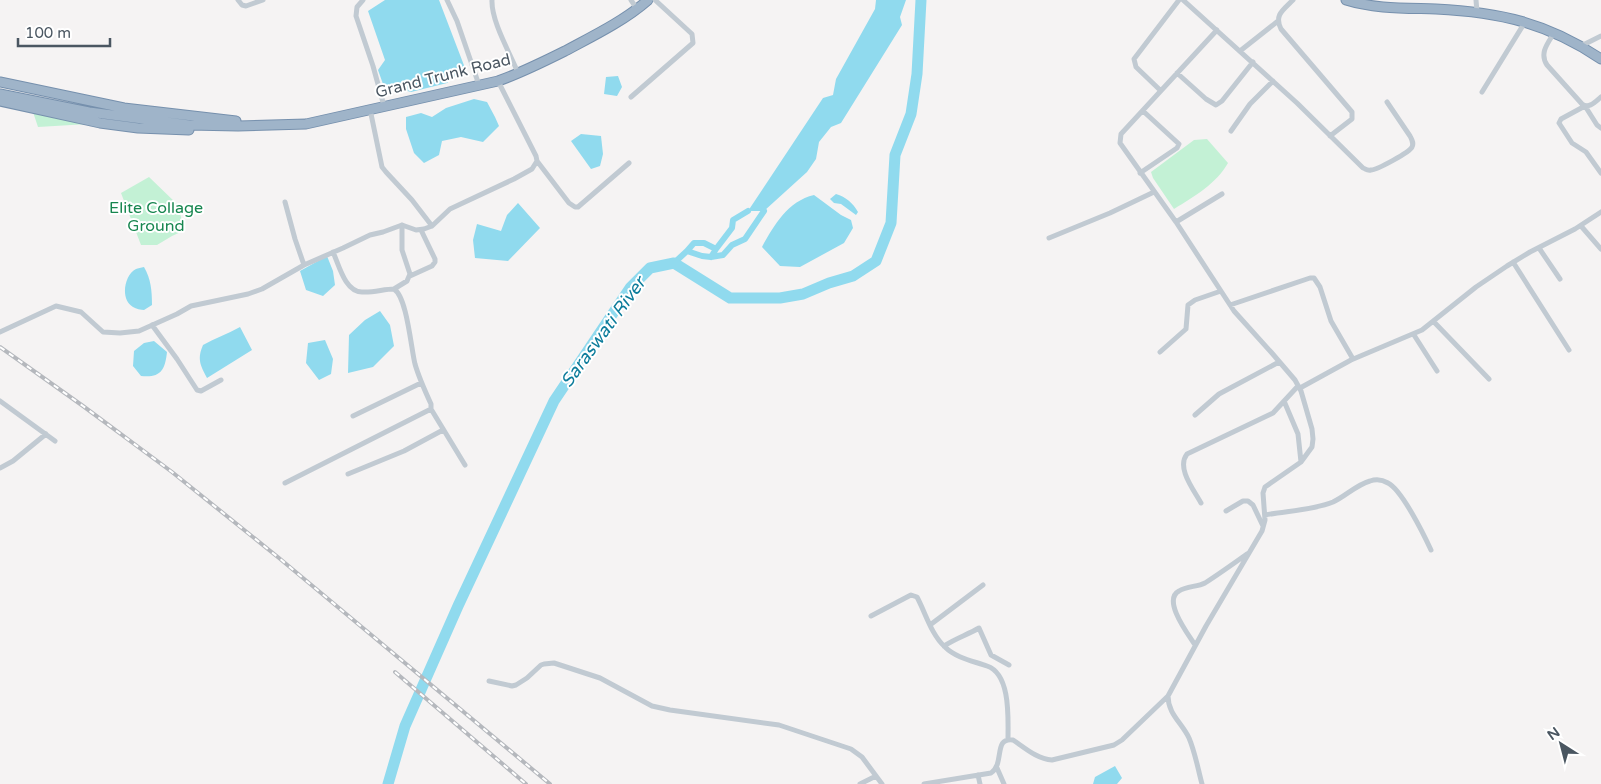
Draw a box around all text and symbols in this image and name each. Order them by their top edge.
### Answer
scale bar [18,15,110,47]
text: 100 m [25,24,71,42]
street label: Grand Trunk Road [373,50,513,102]
park label: Elite Collage Ground [109,198,203,236]
water label: Saraswati River [556,271,652,391]
north arrow [1536,719,1586,769]
text: N [1544,724,1563,744]

